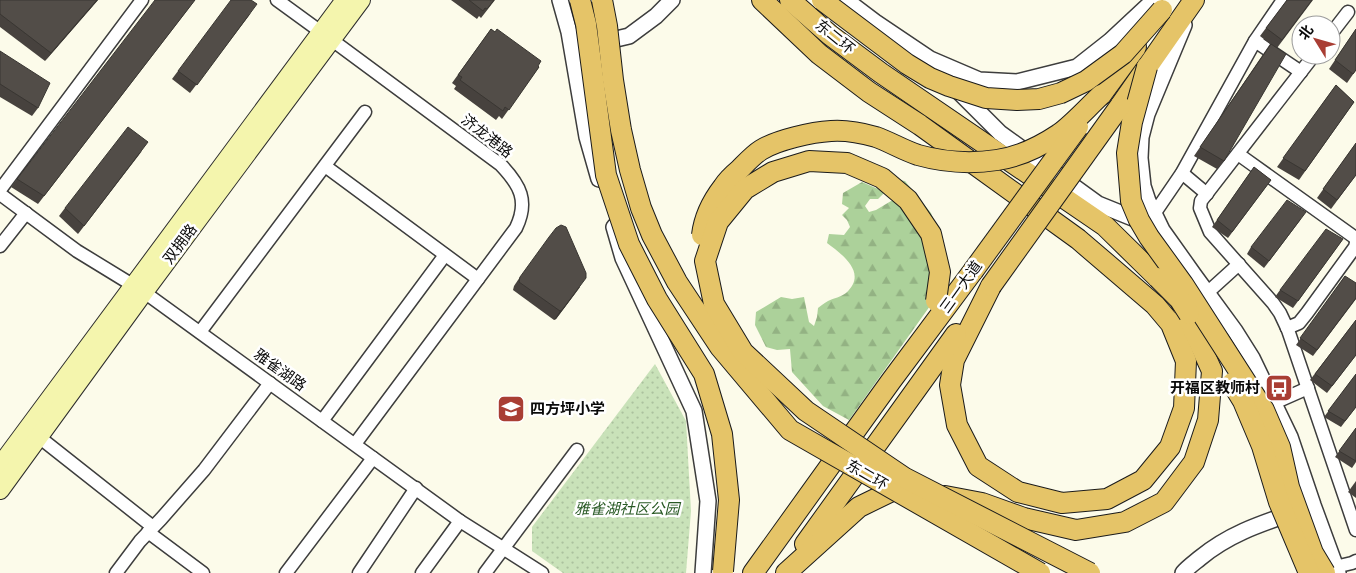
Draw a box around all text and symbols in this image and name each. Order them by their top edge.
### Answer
north arrow [1291,15,1341,65]
street label: 东二环 [812,17,858,57]
text: 北 [1296,22,1316,43]
street label: 济龙港路 [458,110,516,161]
street label: 双拥路 [160,221,200,267]
street label: 三一大道 [937,258,985,316]
street label: 雅雀湖路 [251,346,309,394]
bus stop icon: 开福区教师村 [1264,373,1294,403]
place label: 开福区教师村 [1170,379,1260,396]
school or university icon: 四方坪小学 [496,394,526,424]
place label: 四方坪小学 [530,400,605,417]
street label: 东二环 [844,457,890,493]
park label: 雅雀湖社区公园 [574,501,681,517]

